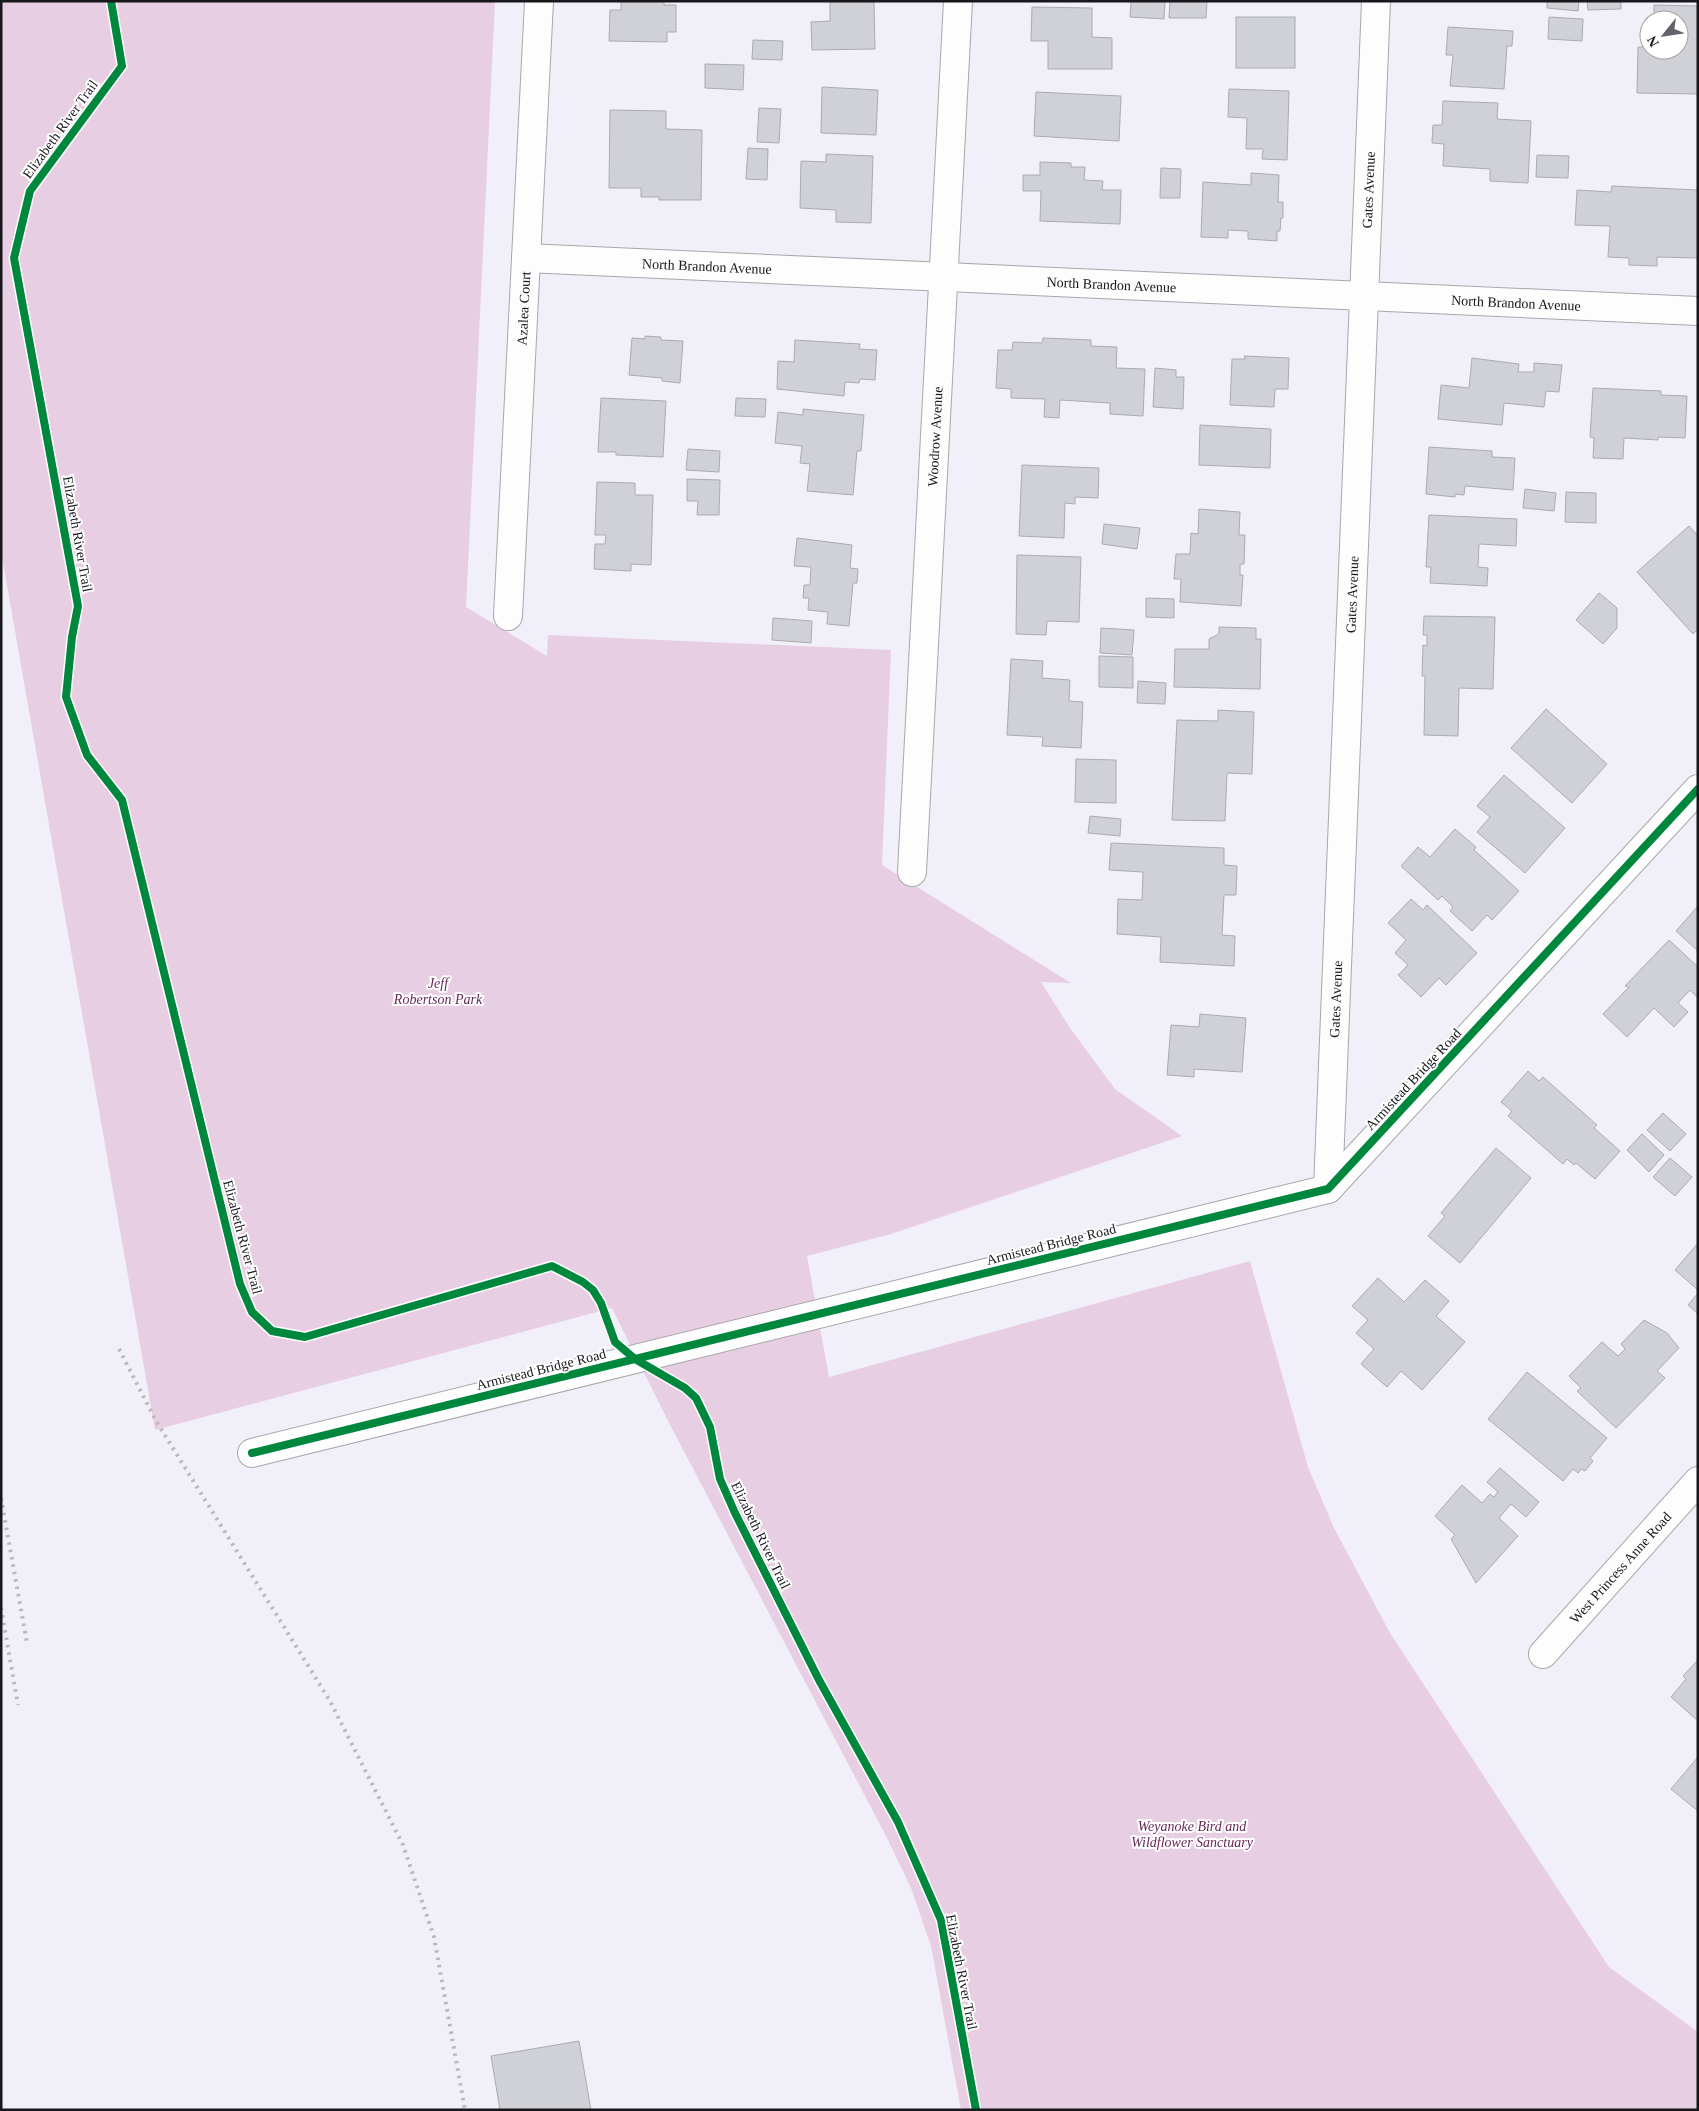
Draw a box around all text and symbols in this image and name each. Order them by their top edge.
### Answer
north arrow [1639,10,1689,60]
text: N [1644,33,1662,49]
street label: Elizabeth River Trail [20,77,101,181]
street label: Gates Avenue [1360,151,1378,229]
street label: North Brandon Avenue [642,256,772,277]
street label: Azalea Court [515,271,533,346]
street label: North Brandon Avenue [1046,275,1176,295]
street label: North Brandon Avenue [1451,293,1581,314]
street label: Woodrow Avenue [925,386,946,487]
street label: Elizabeth River Trail [60,475,95,593]
street label: Gates Avenue [1343,556,1362,633]
street label: Gates Avenue [1327,960,1345,1038]
park label: Jeff Robertson Park [393,976,483,1007]
street label: Armistead Bridge Road [1363,1026,1464,1133]
street label: Elizabeth River Trail [220,1178,265,1296]
street label: Armistead Bridge Road [985,1221,1117,1268]
street label: Armistead Bridge Road [475,1346,607,1393]
street label: Elizabeth River Trail [728,1479,793,1591]
street label: West Princess Anne Road [1567,1509,1674,1627]
park label: Weyanoke Bird and Wildflower Sanctuary [1131,1819,1254,1850]
street label: Elizabeth River Trail [943,1913,980,2031]

